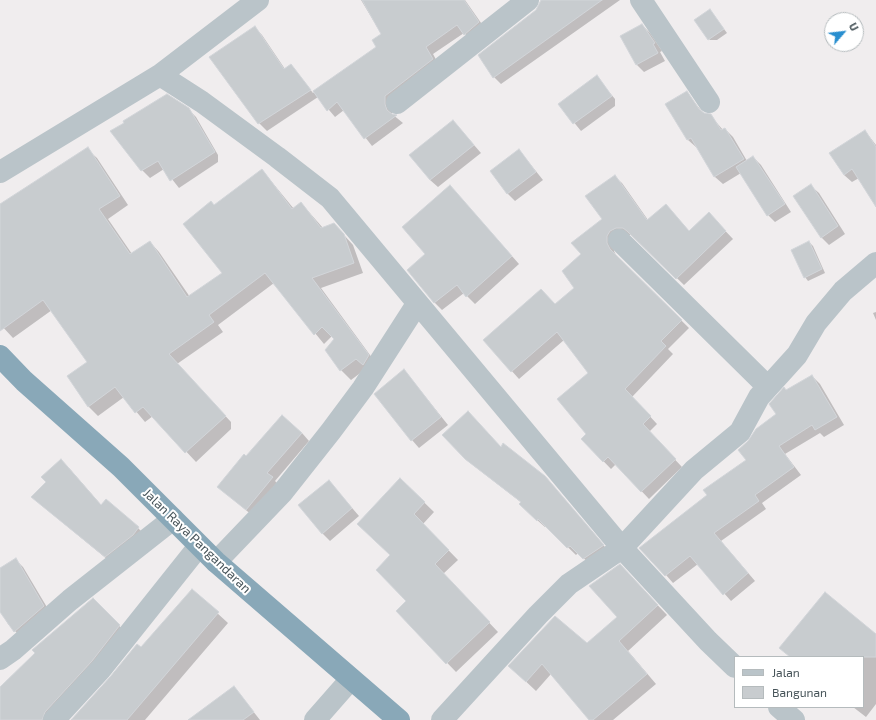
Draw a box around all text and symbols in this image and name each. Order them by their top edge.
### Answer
north arrow [824,12,864,52]
text: U [847,20,862,33]
street label: Jalan Raya Pangandaran [140,485,254,597]
legend [734,656,864,708]
text: Jalan [772,665,800,679]
text: Bangunan [772,685,827,699]

